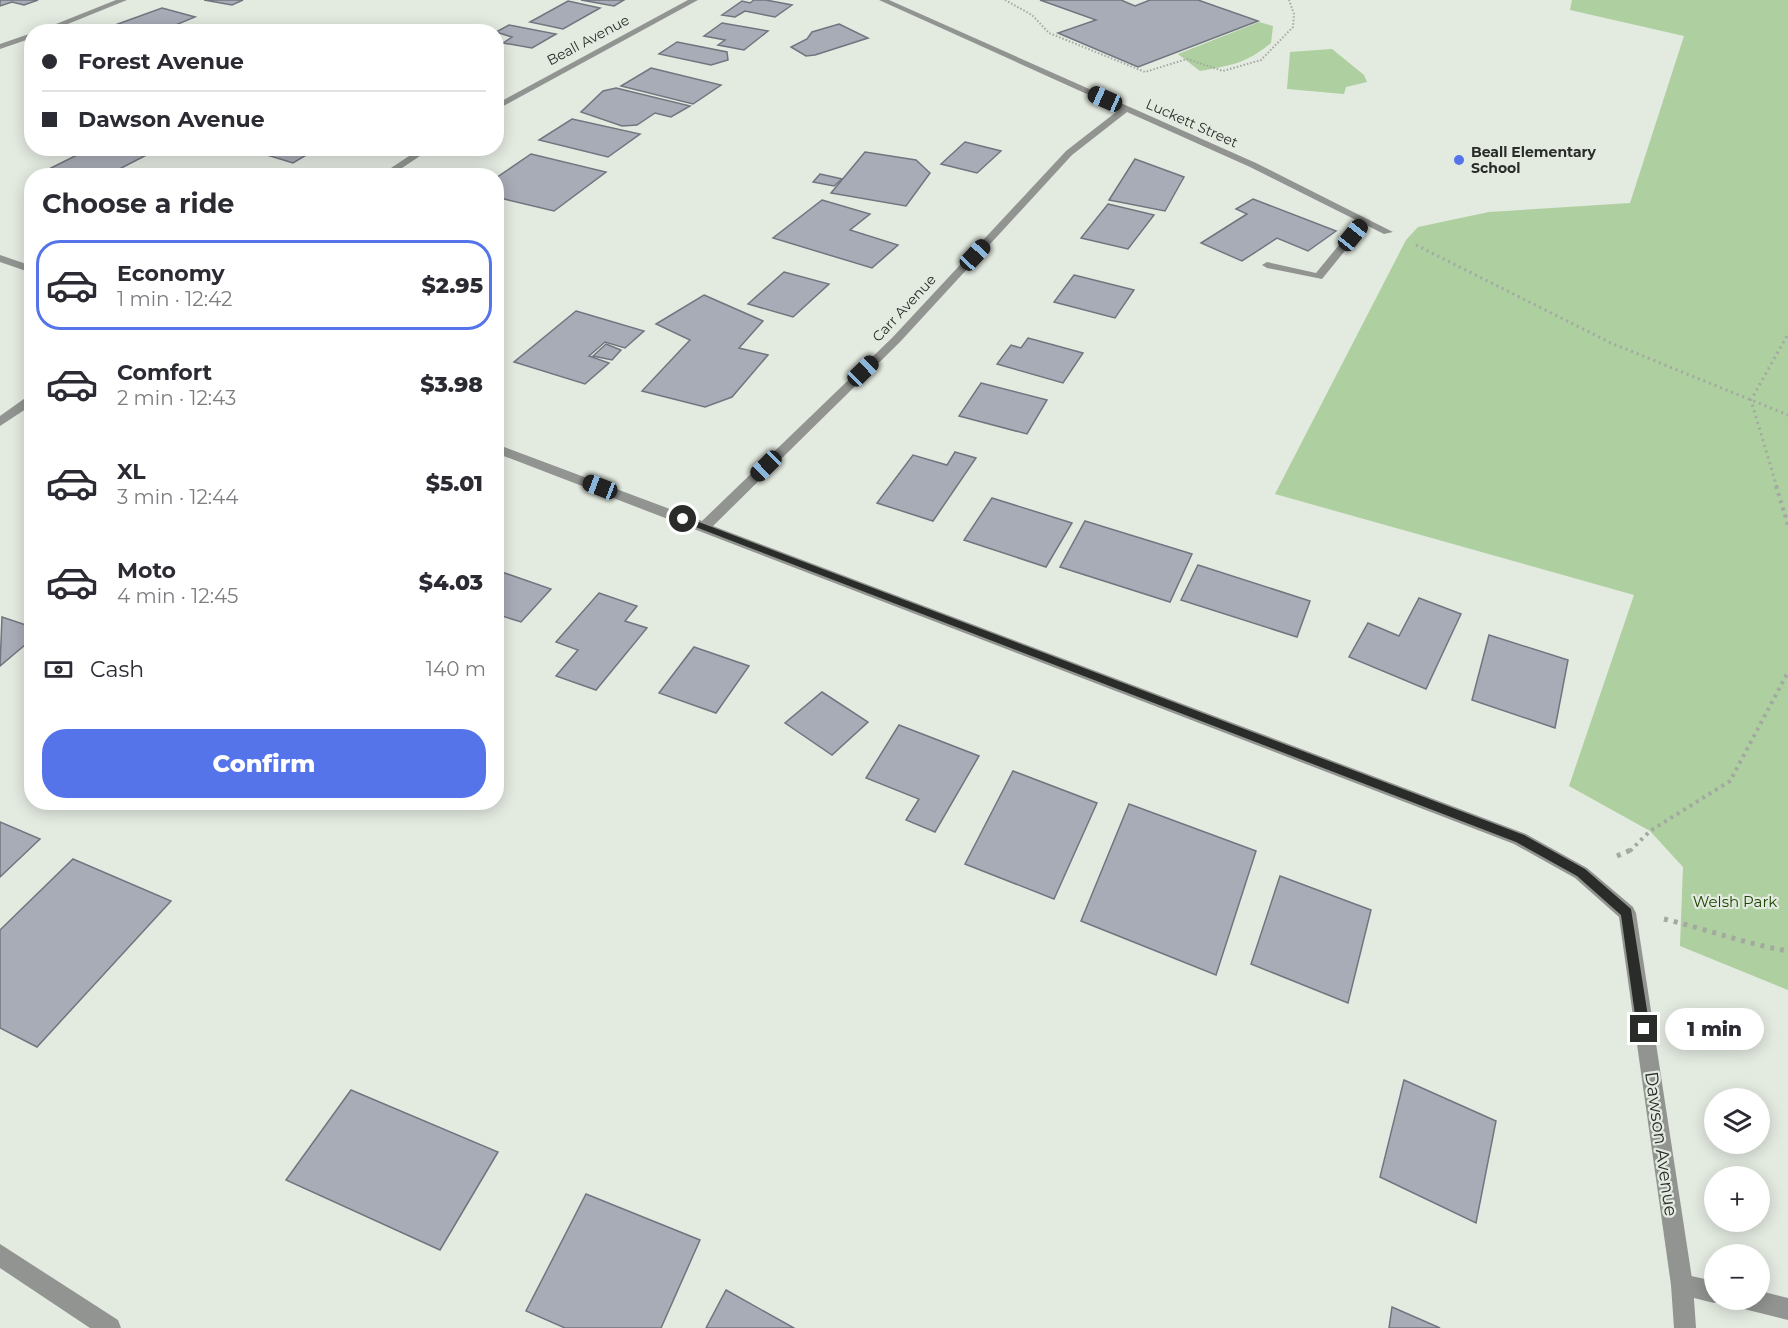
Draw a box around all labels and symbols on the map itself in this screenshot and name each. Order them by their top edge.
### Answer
street label: Beall Avenue [544,11,632,69]
car [1085,83,1125,115]
street label: Luckett Street [1143,95,1241,151]
place label: Beall Elementary School [1471,143,1597,177]
marker: Beall Elementary School [1452,153,1466,167]
car [1335,215,1371,255]
car [956,236,994,274]
street label: Carr Avenue [868,271,940,345]
car [844,352,882,390]
car [747,447,785,485]
car [580,472,620,502]
route start [669,505,696,532]
park label: Welsh Park [1693,892,1777,911]
callout: 1 min [1665,1008,1764,1050]
route end [1630,1015,1657,1042]
street label: Dawson Avenue [1640,1070,1682,1218]

